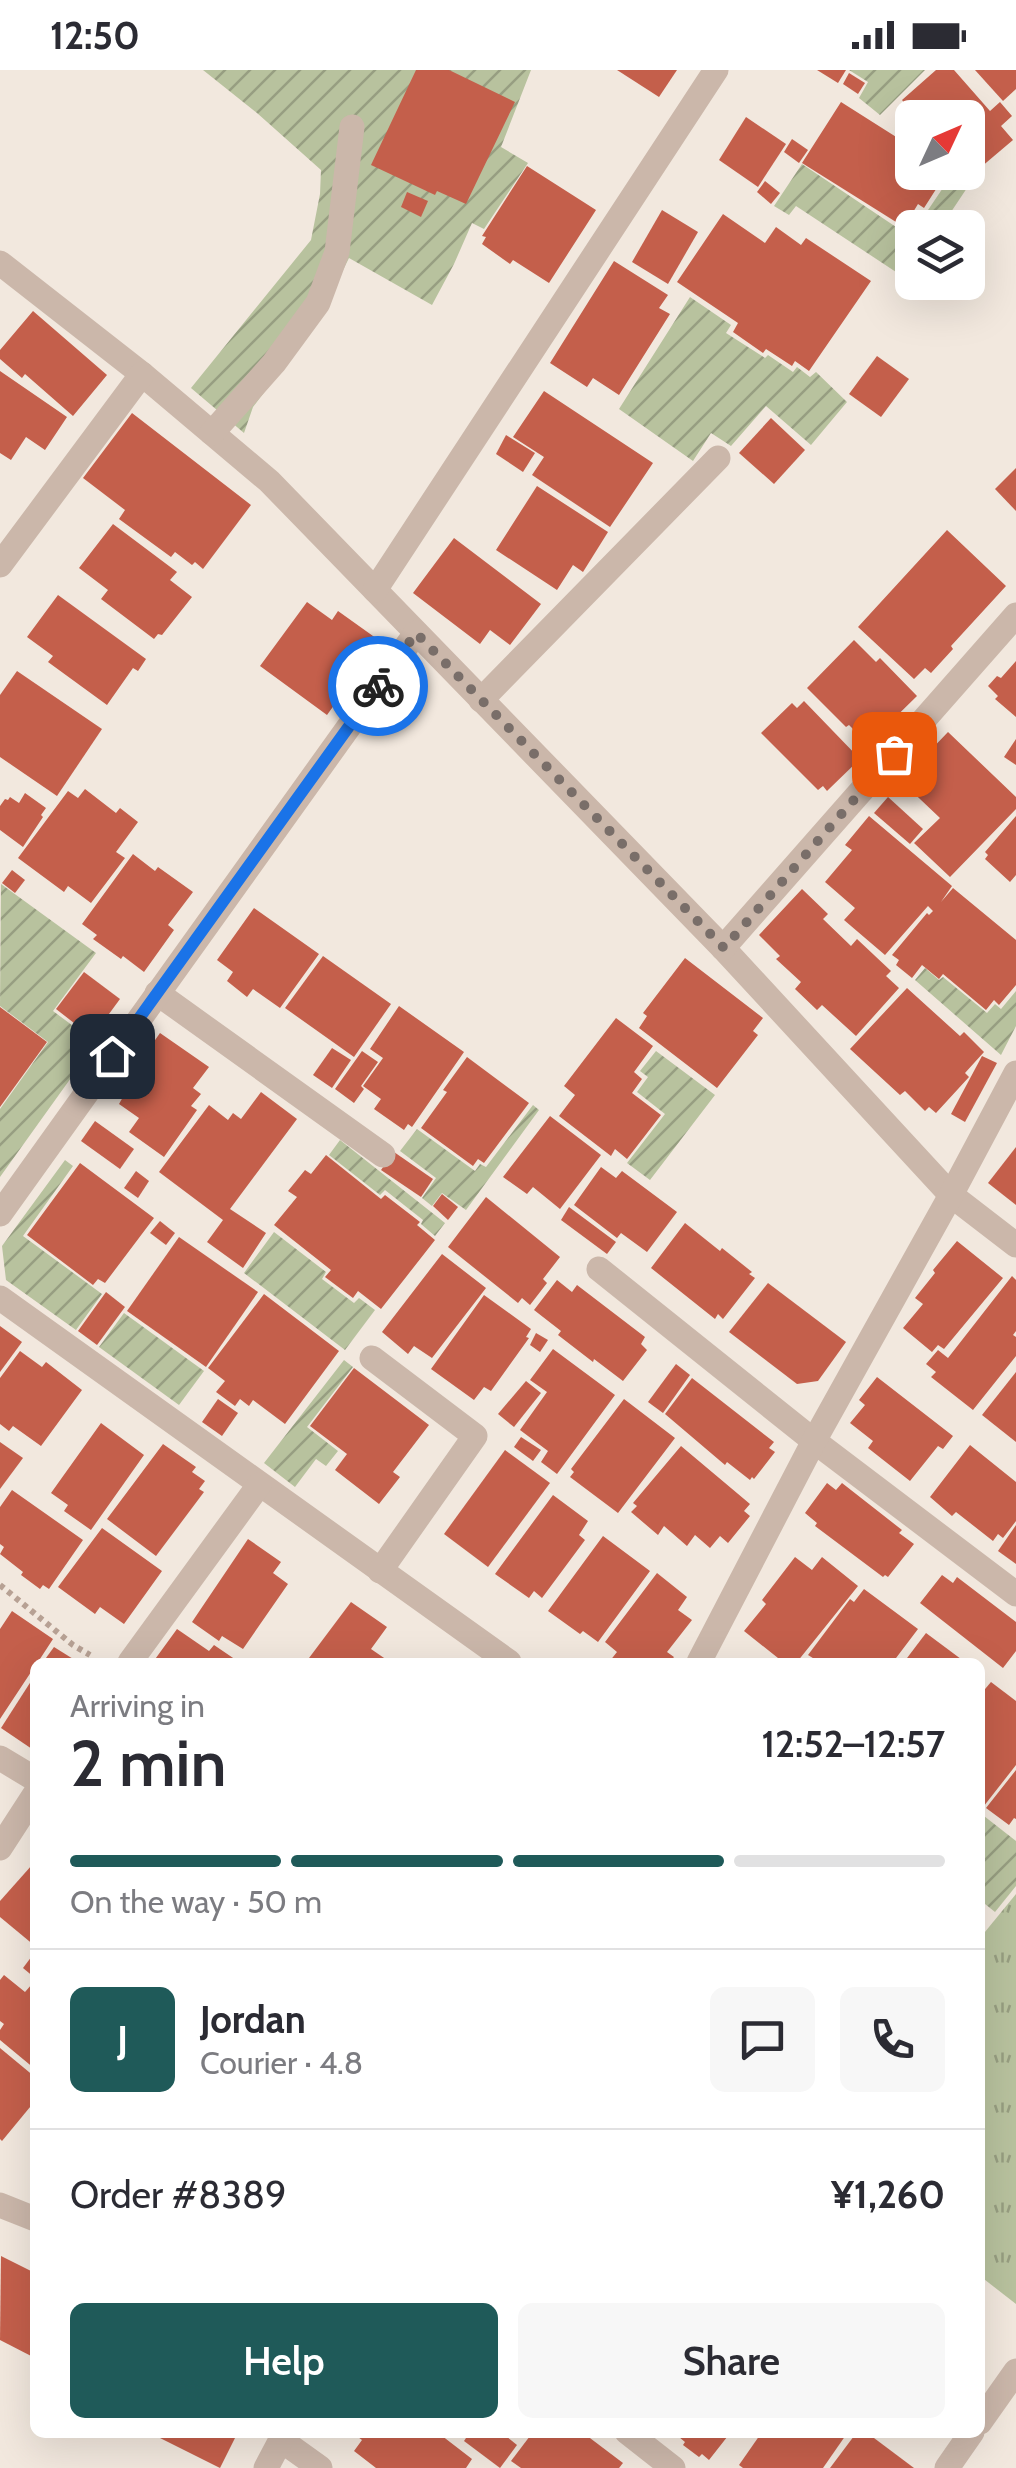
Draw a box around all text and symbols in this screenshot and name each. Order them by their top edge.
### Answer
text: 12:50 [50,12,140,59]
north arrow [895,100,985,190]
map controls [895,100,985,300]
button: layers [895,210,985,300]
courier [328,636,428,736]
icon: bike [351,659,406,714]
pin [852,712,937,797]
icon: bag [867,727,922,782]
pin [70,1014,155,1099]
icon: home [85,1029,140,1084]
text: Arriving in [70,1686,205,1725]
text: 12:52–12:57 [761,1720,945,1767]
text: 2 min [70,1723,227,1802]
text: On the way · 50 m [70,1882,322,1921]
button: chat [710,1987,815,2092]
button: phone [840,1987,945,2092]
text: Jordan [200,1996,306,2043]
text: J [117,2016,128,2063]
text: Courier · 4.8 [200,2043,363,2082]
text: Order #8389 [70,2171,287,2218]
text: ¥1,260 [831,2171,945,2218]
button: Help [70,2303,498,2418]
button: Share [518,2303,945,2418]

